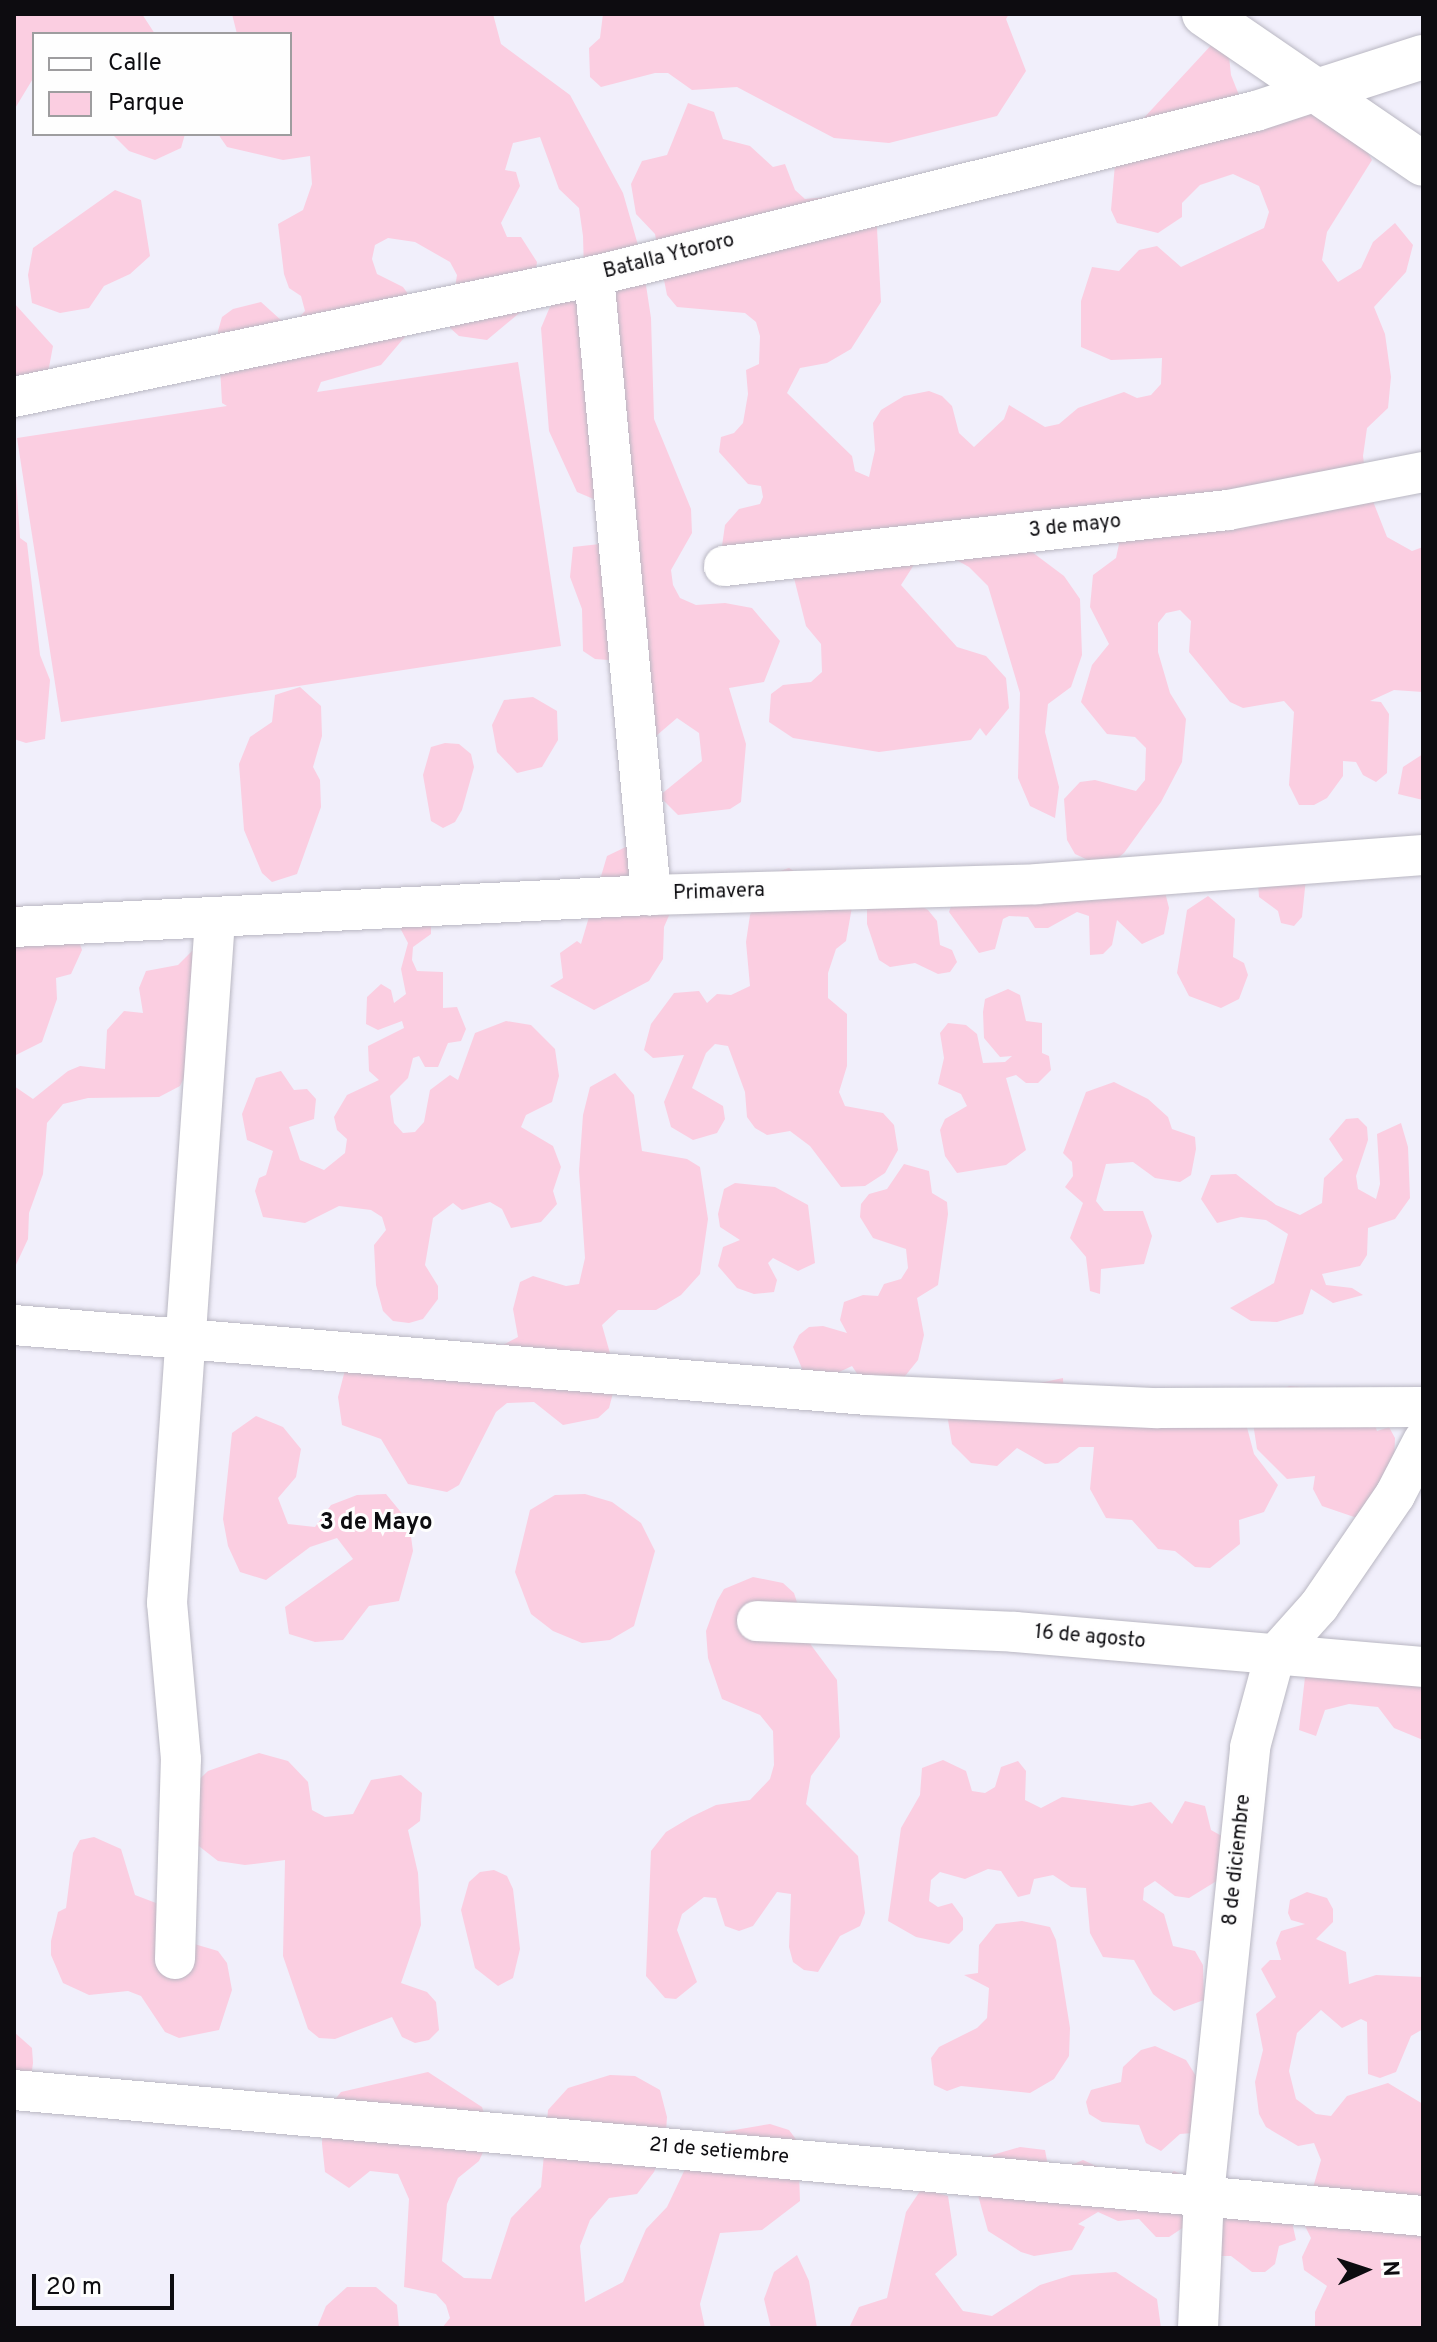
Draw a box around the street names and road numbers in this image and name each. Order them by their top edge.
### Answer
street label: Batalla Ytororo [601,229,737,285]
street label: 3 de mayo [1028,510,1122,544]
street label: Primavera [673,879,765,907]
street label: 16 de agosto [1033,1621,1147,1655]
street label: 8 de diciembre [1219,1793,1257,1927]
street label: 21 de setiembre [648,2134,790,2170]

